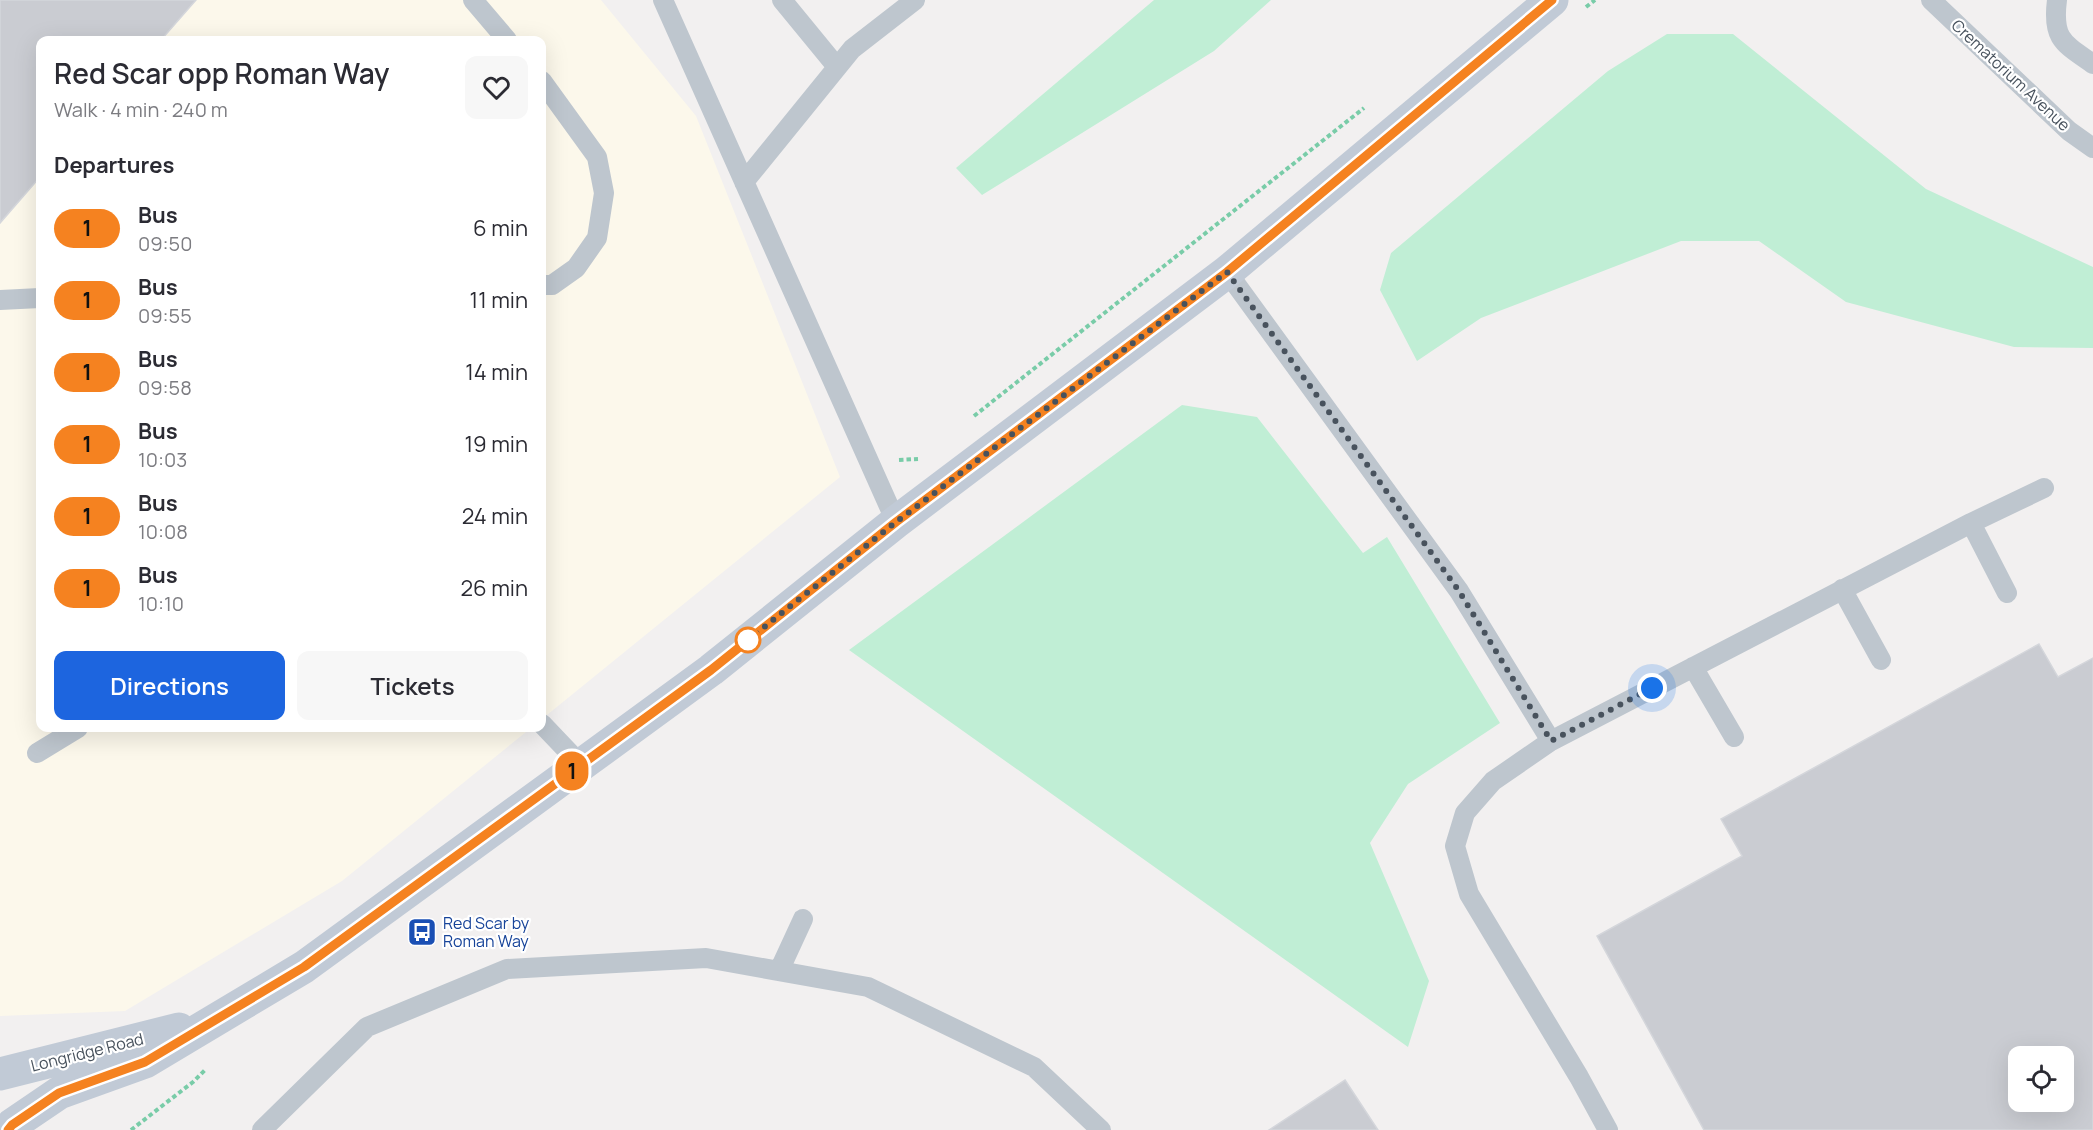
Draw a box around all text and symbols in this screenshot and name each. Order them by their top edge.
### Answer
street label: Crematorium Avenue [1947,14,2075,136]
text: Red Scar opp Roman Way [54,54,389,92]
button: heart [465,56,528,119]
text: Walk · 4 min · 240 m [54,96,228,123]
text: Departures [54,150,174,180]
text: Bus [138,200,178,230]
text: 6 min [473,213,528,243]
text: 1 [82,214,92,242]
text: 09:50 [138,230,192,257]
text: Bus [138,272,178,302]
text: 11 min [470,285,528,315]
text: 1 [82,286,92,314]
text: 09:55 [138,302,192,329]
text: Bus [138,344,178,374]
text: 14 min [465,357,528,387]
text: 1 [82,358,92,386]
text: 09:58 [138,374,192,401]
text: Bus [138,416,178,446]
text: 19 min [465,429,528,459]
text: 1 [82,430,92,458]
text: 10:03 [138,446,187,473]
text: Bus [138,488,178,518]
text: 24 min [462,501,528,531]
text: 1 [82,502,92,530]
text: 10:08 [138,518,188,545]
text: Bus [138,560,178,590]
text: 26 min [461,573,528,603]
text: 1 [82,574,92,602]
text: 10:10 [138,590,184,617]
unlabelled marker [735,627,761,653]
button: Directions [54,651,285,720]
button: Tickets [297,651,528,720]
your location [1637,673,1667,703]
line badge: 1 [552,752,592,790]
text: 1 [567,757,577,785]
place label: Red Scar by Roman Way [443,912,530,952]
bus stop icon: Red Scar by Roman Way [406,916,438,948]
street label: Longridge Road [28,1027,146,1077]
map controls [2008,1046,2074,1112]
button: locate [2008,1046,2074,1112]

